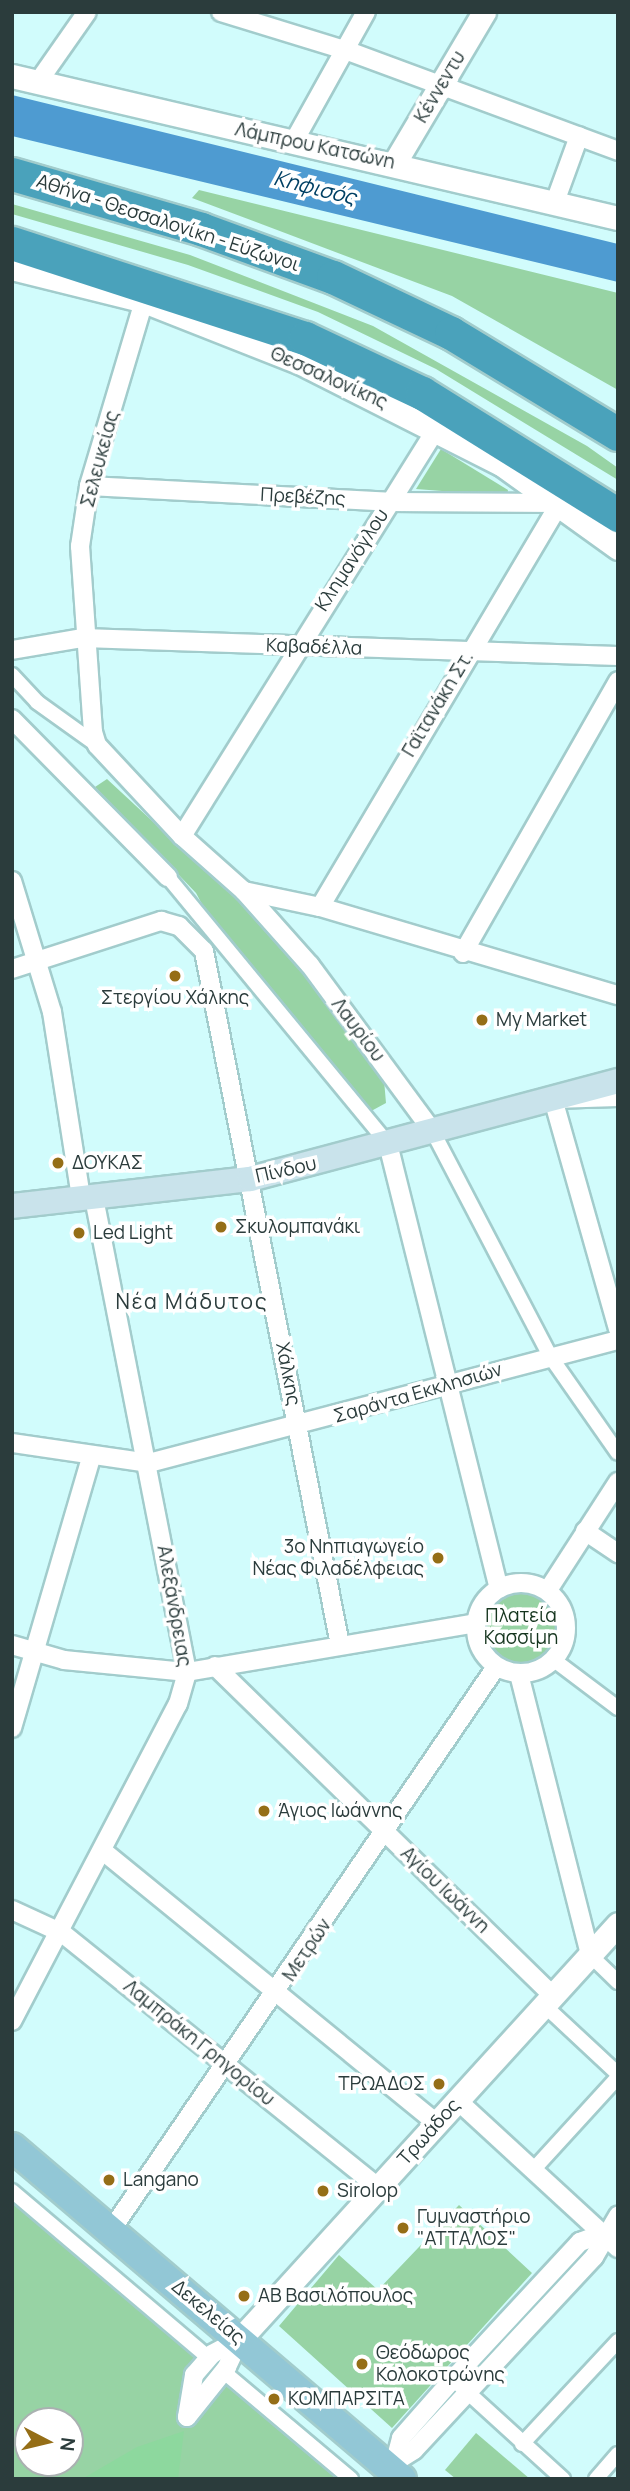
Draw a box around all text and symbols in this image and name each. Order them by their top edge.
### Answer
street label: Κέννεντυ [410,47,470,127]
street label: Λάμπρου Κατσώνη [233,118,397,174]
water label: Κηφισός [271,165,359,209]
street label: Αθήνα - Θεσσαλονίκη - Εύζωνοι [33,170,303,276]
street label: Θεσσαλονίκης [267,342,391,414]
street label: Σελευκείας [76,408,124,510]
street label: Πρεβέζης [260,483,346,511]
street label: Κλημανόγλου [311,505,393,615]
street label: Καβαδέλλα [265,634,363,660]
street label: Γαϊτανάκη Στ. [398,647,478,761]
marker: Στεργίου Χάλκης [167,968,183,984]
place label: Στεργίου Χάλκης [101,987,249,1009]
street label: Λαυρίου [327,994,389,1066]
place label: My Market [496,1009,587,1031]
marker: My Market [474,1012,490,1028]
place label: ΔΟΥΚΑΣ [72,1152,143,1174]
street label: Πίνδου [253,1152,319,1188]
marker: ΔΟΥΚΑΣ [50,1155,66,1171]
place label: Σκυλομπανάκι [235,1216,361,1238]
marker: Σκυλομπανάκι [213,1219,229,1235]
place label: Led Light [93,1222,173,1244]
marker: Led Light [71,1225,87,1241]
district label: Νέα Μάδυτος [117,1288,267,1314]
street label: Χάλκης [271,1340,305,1408]
street label: Σαράντα Εκκλησιών [331,1358,505,1428]
place label: 3ο Νηπιαγωγείο Νέας Φιλαδέλφειας [252,1536,424,1580]
street label: Αλεξάνδρειας [152,1543,196,1669]
marker: 3ο Νηπιαγωγείο Νέας Φιλαδέλφειας [430,1550,446,1566]
park label: Πλατεία Κασσίμη [484,1605,558,1649]
place label: Άγιος Ιωάννης [278,1800,403,1822]
marker: Άγιος Ιωάννης [256,1803,272,1819]
street label: Αγίου Ιωάννη [396,1842,494,1938]
street label: Μετρών [278,1914,336,1986]
street label: Λαμπράκη Γρηγορίου [119,1975,279,2111]
place label: ΤΡΩΑΔΟΣ [338,2073,425,2095]
marker: ΤΡΩΑΔΟΣ [431,2076,447,2092]
street label: Τρωάδος [393,2094,465,2170]
place label: Langano [123,2169,199,2191]
marker: Langano [101,2172,117,2188]
place label: Sirolop [337,2180,398,2202]
marker: Sirolop [315,2183,331,2199]
place label: Γυμναστήριο "ΑΤΤΑΛΟΣ" [417,2206,531,2250]
marker: Γυμναστήριο "ΑΤΤΑΛΟΣ" [395,2220,411,2236]
street label: Δεκελείας [167,2275,249,2349]
place label: ΑΒ Βασιλόπουλος [258,2285,413,2307]
marker: ΑΒ Βασιλόπουλος [236,2288,252,2304]
place label: Θεόδωρος Κολοκοτρώνης [376,2342,505,2386]
marker: Θεόδωρος Κολοκοτρώνης [354,2356,370,2372]
place label: ΚΟΜΠΑΡΣΙΤΑ [288,2388,405,2410]
marker: ΚΟΜΠΑΡΣΙΤΑ [266,2391,282,2407]
north arrow [14,2407,84,2477]
text: N [54,2436,82,2453]

